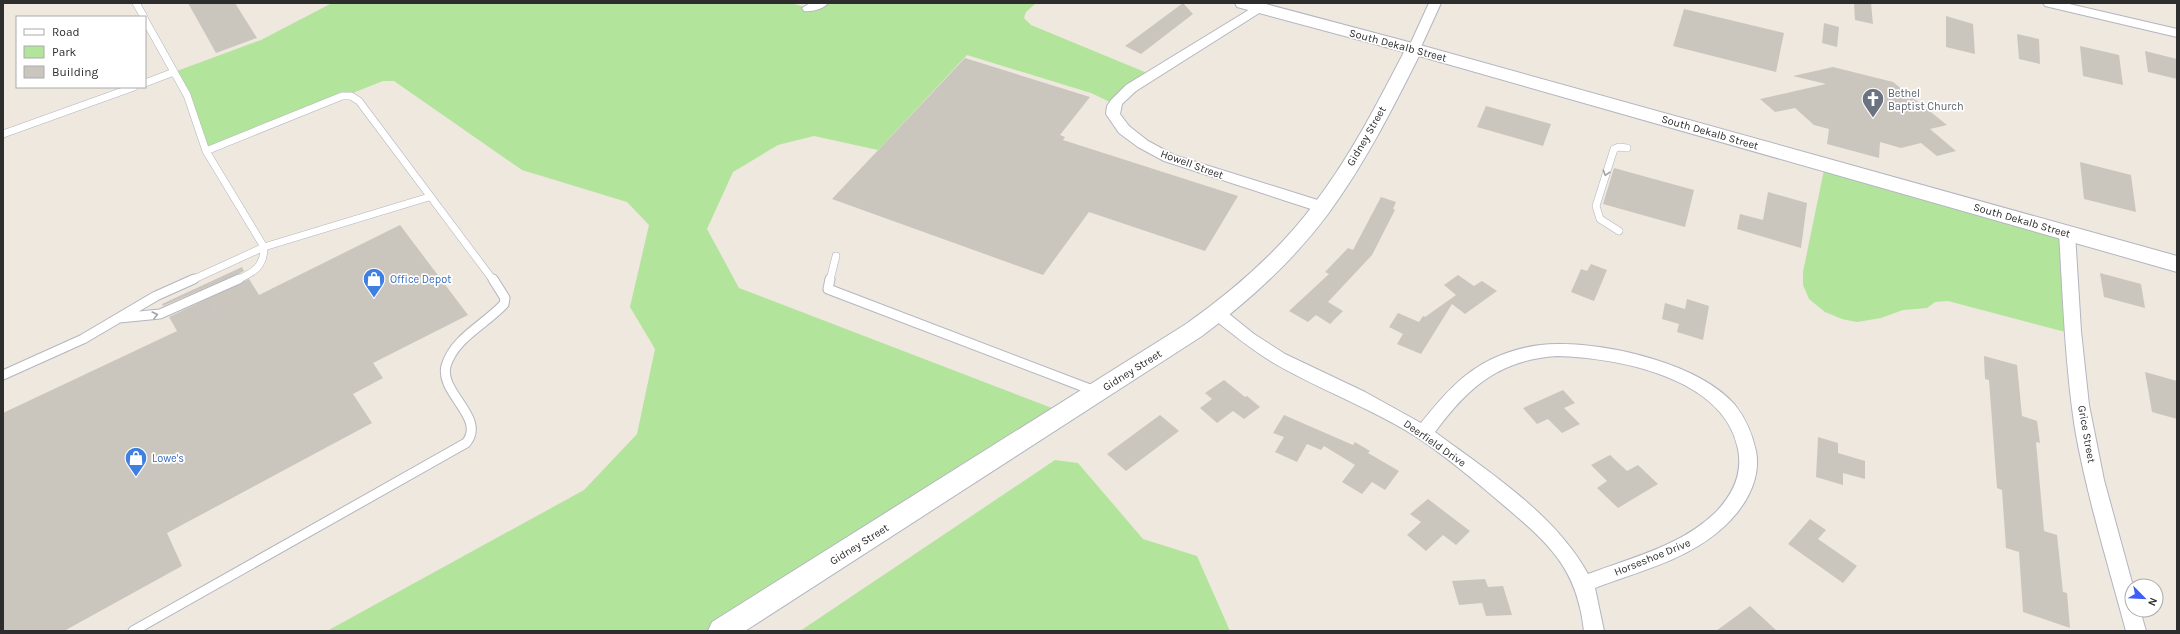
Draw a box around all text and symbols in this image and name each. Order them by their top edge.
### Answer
legend [16,16,146,88]
text: Road [52,25,80,39]
street label: South Dekalb Street [1348,26,1448,65]
text: Park [52,45,77,59]
text: Building [52,65,99,79]
church icon: Bethel Baptist Church [1860,86,1886,119]
place label: Bethel Baptist Church [1888,87,1964,113]
street label: Gidney Street [1344,104,1389,169]
street label: South Dekalb Street [1660,112,1760,153]
street label: Howell Street [1159,147,1225,182]
one-way arrow [1602,169,1611,176]
street label: South Dekalb Street [1972,200,2072,241]
shop icon: Office Depot [361,266,387,299]
place label: Office Depot [390,273,451,286]
one-way arrow [151,311,158,320]
street label: Gidney Street [1100,347,1164,394]
street label: Grice Street [2075,404,2098,464]
street label: Deerfield Drive [1401,417,1469,470]
shop icon: Lowe's [123,445,149,478]
place label: Lowe's [152,452,184,465]
street label: Gidney Street [827,521,891,568]
street label: Horseshoe Drive [1612,536,1693,579]
north arrow [2124,578,2164,618]
text: N [2145,596,2160,608]

